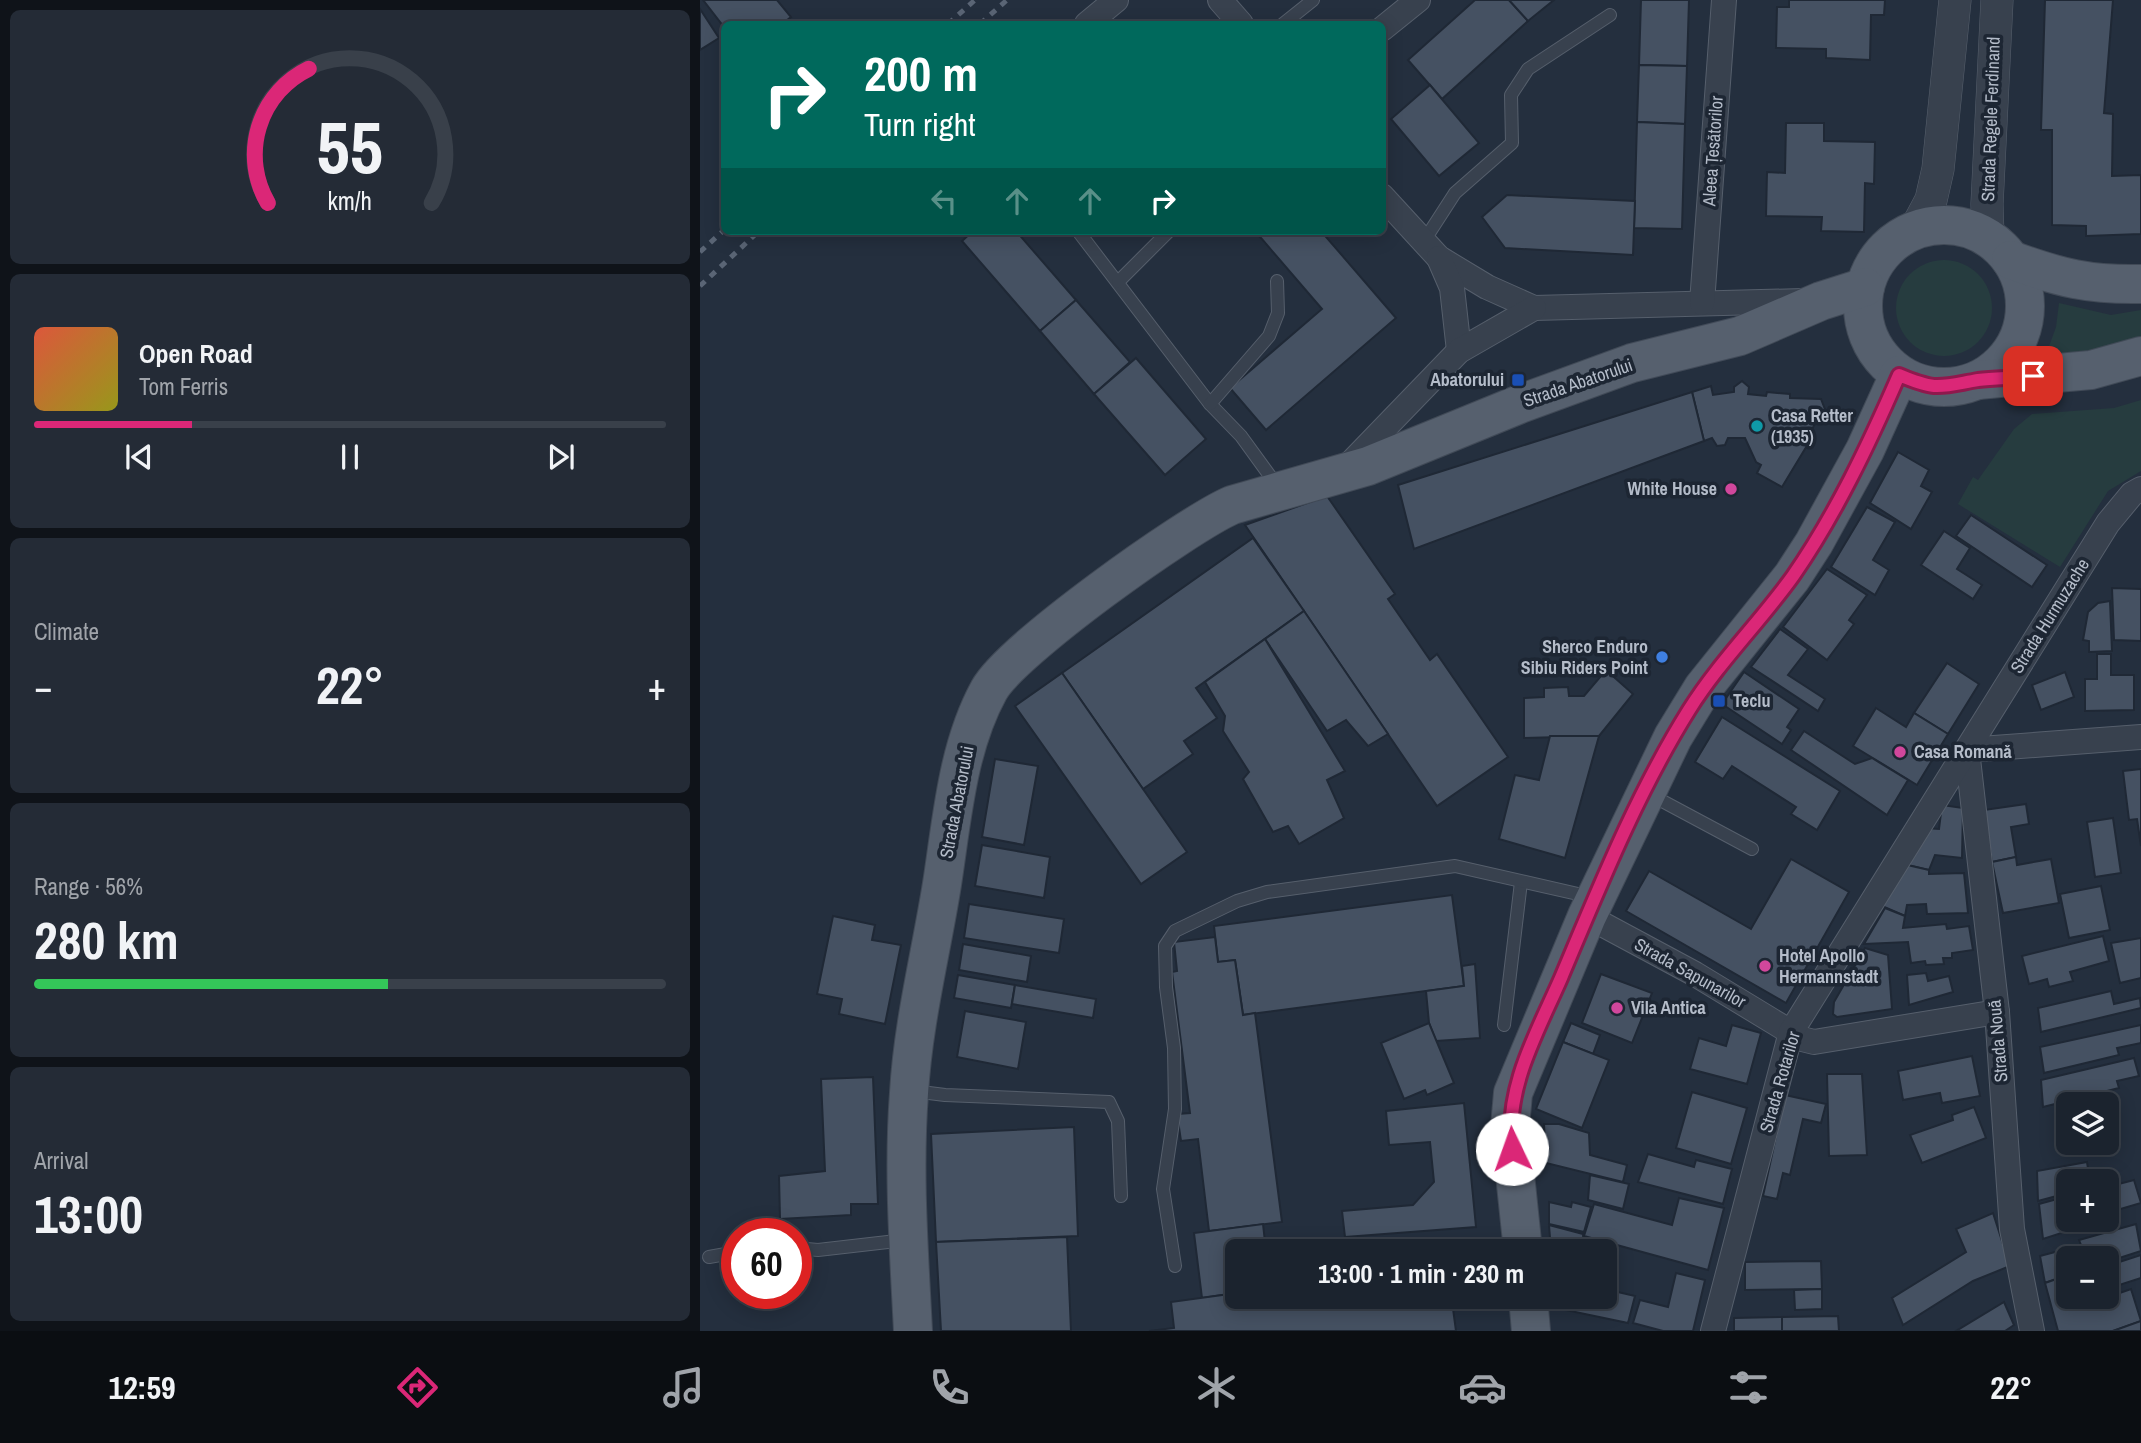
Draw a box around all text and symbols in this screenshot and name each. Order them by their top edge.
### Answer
street label: Strada Regele Ferdinand [1975,36,2006,202]
text: 200 m [864,40,978,106]
icon: right [749,49,840,140]
street label: Aleea Țesătorilor [1696,95,1729,208]
text: 55 [317,98,383,196]
text: Turn right [864,103,976,146]
icon: left [925,182,963,220]
icon: ahead [998,182,1036,220]
icon: ahead [1071,182,1109,220]
icon: right [1144,182,1182,220]
text: km/h [328,184,372,218]
text: Open Road [139,336,253,371]
pin [2003,346,2063,406]
street label: Strada Abatorului [1520,352,1636,413]
icon: arrive [2014,357,2052,395]
place label: Abatorului [1430,367,1504,392]
text: Tom Ferris [139,371,228,402]
marker: Abatorului [1510,372,1526,388]
place label: Casa Retter (1935) [1771,403,1853,449]
marker: Casa Retter (1935) [1749,418,1765,434]
icon: previous [120,438,158,476]
icon: pause [331,438,369,476]
icon: next [542,438,580,476]
place label: White House [1628,476,1717,501]
marker: White House [1723,481,1739,497]
street label: Strada Hurmuzache [2004,553,2095,678]
text: Climate [34,616,99,647]
place label: Sherco Enduro Sibiu Riders Point [1521,634,1648,680]
marker: Sherco Enduro Sibiu Riders Point [1654,649,1670,665]
text: 22° [316,650,384,720]
text: − [34,661,52,712]
text: + [648,661,666,712]
place label: Teclu [1733,688,1770,713]
marker: Teclu [1711,693,1727,709]
place label: Casa Romană [1914,739,2012,764]
street label: Strada Abatorului [933,744,980,860]
marker: Casa Romană [1892,744,1908,760]
text: Range · 56% [34,871,143,902]
text: 280 km [34,905,179,975]
street label: Strada Sapunarilor [1630,932,1751,1014]
place label: Hotel Apollo Hermannstadt [1779,943,1878,989]
marker: Hotel Apollo Hermannstadt [1757,958,1773,974]
place label: Vila Antica [1631,995,1706,1020]
street label: Strada Nouă [1981,999,2014,1083]
marker: Vila Antica [1609,1000,1625,1016]
street label: Strada Rotarilor [1753,1028,1806,1135]
map controls [2056,1092,2119,1309]
button: layers [2056,1092,2119,1155]
position arrow [1475,1112,1549,1186]
text: Arrival [34,1145,89,1176]
button: + [2056,1169,2119,1232]
text: 13:00 [34,1179,143,1249]
speed limit sign: 60 [721,1218,812,1309]
button: − [2056,1246,2119,1309]
text: 13:00 · 1 min · 230 m [1318,1256,1524,1291]
icon: directions [393,1363,442,1412]
icon: music [659,1363,708,1412]
icon: phone [925,1363,974,1412]
icon: climate [1192,1363,1241,1412]
icon: car [1458,1363,1507,1412]
icon: filters [1724,1363,1773,1412]
text: 12:59 [109,1366,176,1409]
text: 22° [1990,1366,2032,1409]

